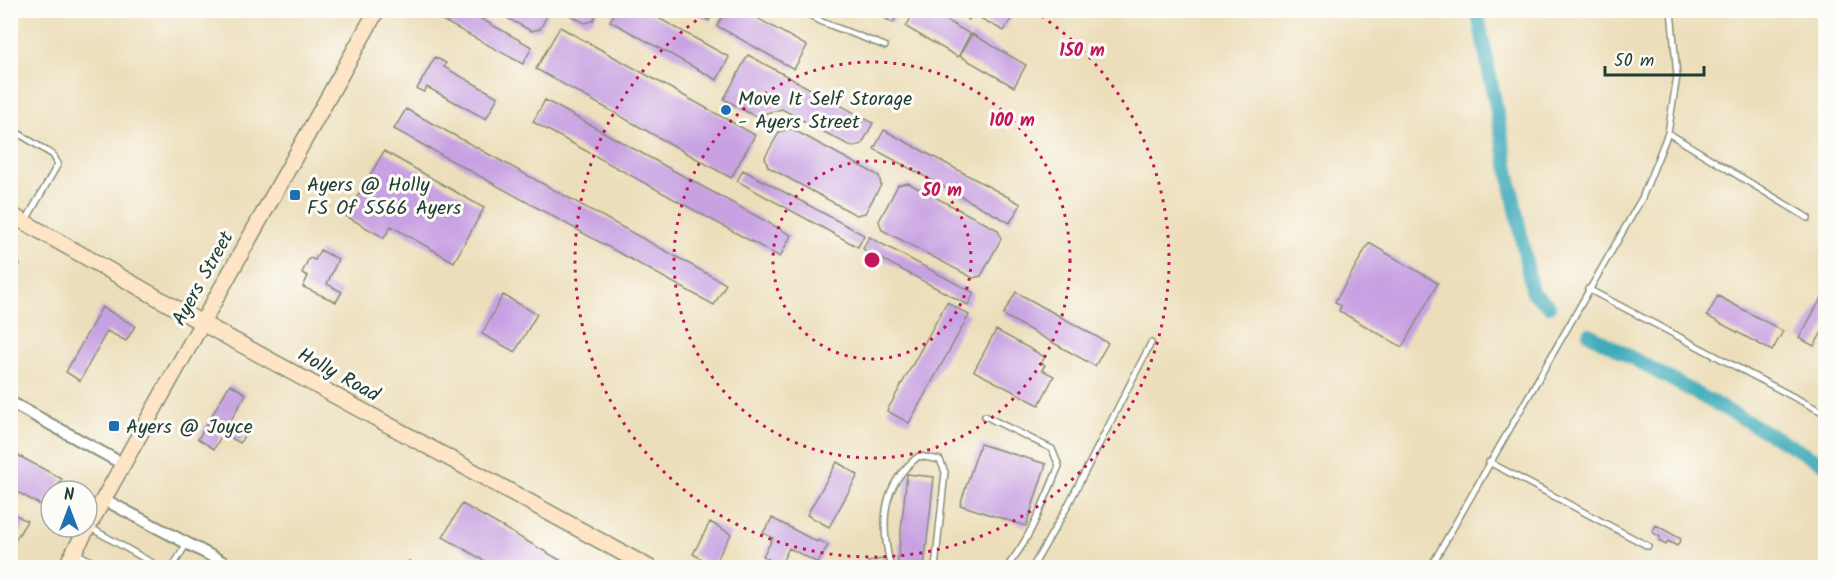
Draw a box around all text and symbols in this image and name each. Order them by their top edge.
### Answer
text: 150 m [1059,37,1105,66]
scale bar [1605,39,1704,77]
text: 50 m [1614,47,1654,76]
place label: Move It Self Storage - Ayers Street [738,84,912,139]
marker: Move It Self Storage - Ayers Street [719,103,733,117]
text: 100 m [989,107,1035,136]
place label: Ayers @ Holly FS Of 5566 Ayers [307,170,462,225]
text: 50 m [921,177,962,206]
marker: Ayers @ Holly FS Of 5566 Ayers [288,188,302,202]
street label: Ayers Street [164,225,243,332]
centre of rings [862,250,882,270]
street label: Holly Road [291,340,386,412]
place label: Ayers @ Joyce [126,412,253,444]
marker: Ayers @ Joyce [107,419,121,433]
north arrow [39,479,99,539]
text: N [64,483,74,508]

